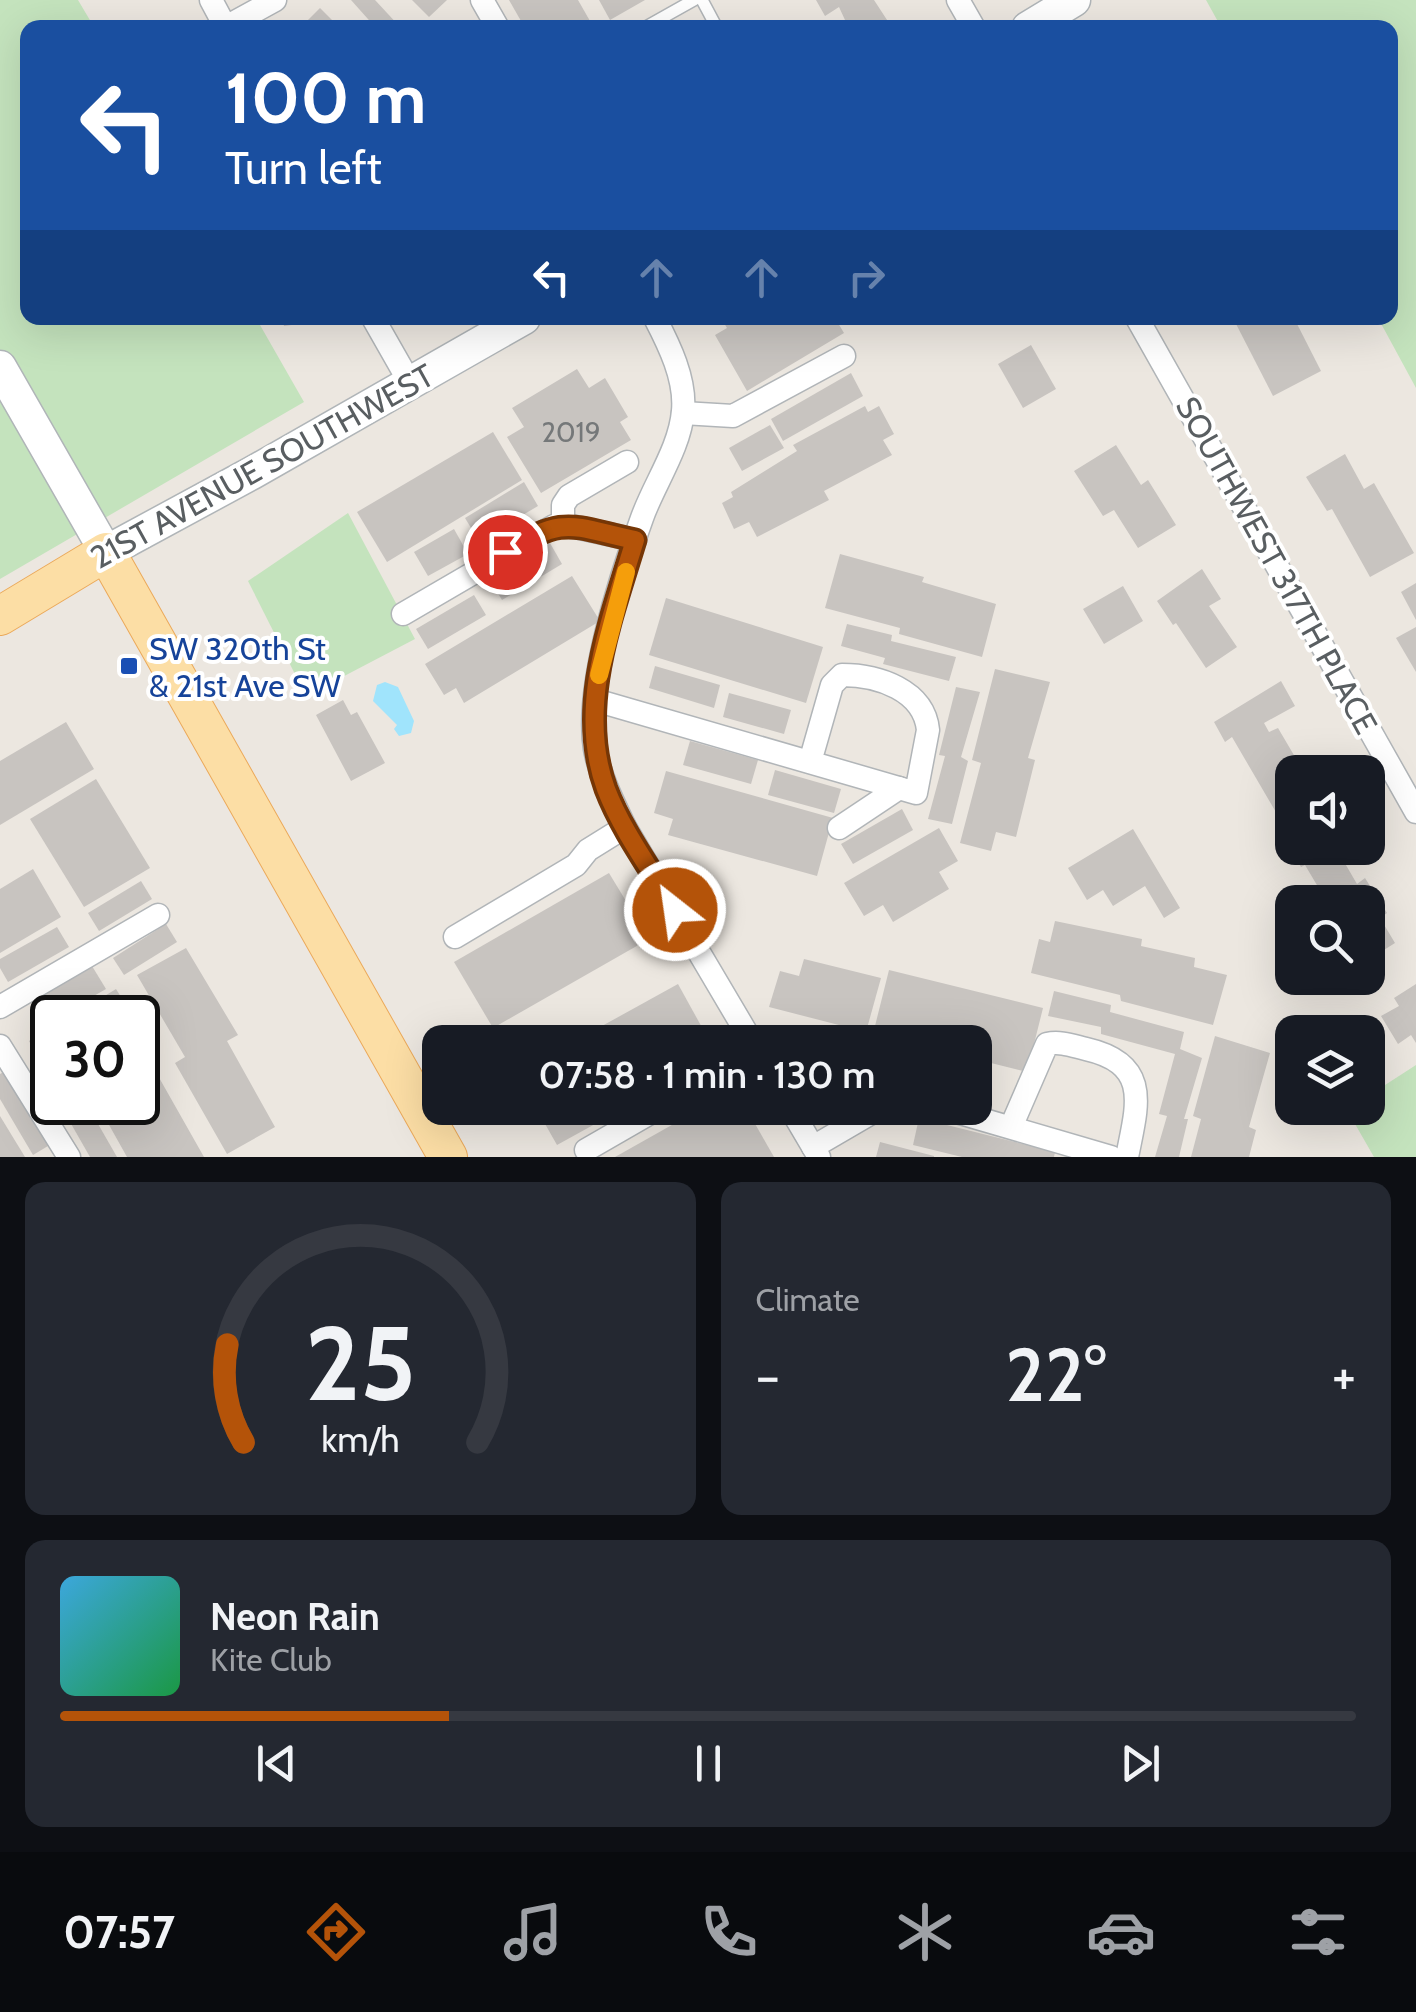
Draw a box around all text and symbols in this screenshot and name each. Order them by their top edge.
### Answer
text: 100 m [225,55,426,141]
icon: left [60,60,190,190]
text: Turn left [225,141,382,195]
icon: left [524,250,579,305]
icon: ahead [629,250,684,305]
icon: ahead [734,250,789,305]
icon: right [839,250,894,305]
street label: 21ST AVENUE SOUTHWEST [84,355,440,577]
street label: SOUTHWEST 317TH PLACE [1168,390,1386,740]
house number: 2019 [541,415,601,449]
pin [463,510,548,595]
icon: arrive [478,525,533,580]
place label: SW 320th St & 21st Ave SW [149,629,342,705]
marker: SW 320th St & 21st Ave SW [118,655,140,677]
map controls [1275,755,1385,1125]
button: sound [1275,755,1385,865]
position arrow [623,858,727,962]
button: search [1275,885,1385,995]
speed limit sign: 30 [30,995,160,1125]
button: layers [1275,1015,1385,1125]
text: 07:58 · 1 min · 130 m [539,1051,875,1098]
text: Climate [756,1280,860,1319]
text: 25 [305,1300,416,1426]
text: 22° [1005,1329,1106,1420]
text: − [756,1342,780,1409]
text: + [1332,1342,1356,1409]
text: km/h [321,1418,399,1461]
text: Neon Rain [210,1593,380,1640]
text: Kite Club [210,1640,332,1679]
icon: previous [249,1736,304,1791]
icon: pause [681,1736,736,1791]
icon: next [1113,1736,1168,1791]
icon: directions [301,1897,371,1967]
icon: music [498,1897,568,1967]
icon: phone [694,1897,764,1967]
icon: climate [890,1897,960,1967]
icon: car [1086,1897,1156,1967]
icon: filters [1283,1897,1353,1967]
text: 07:57 [63,1905,175,1959]

